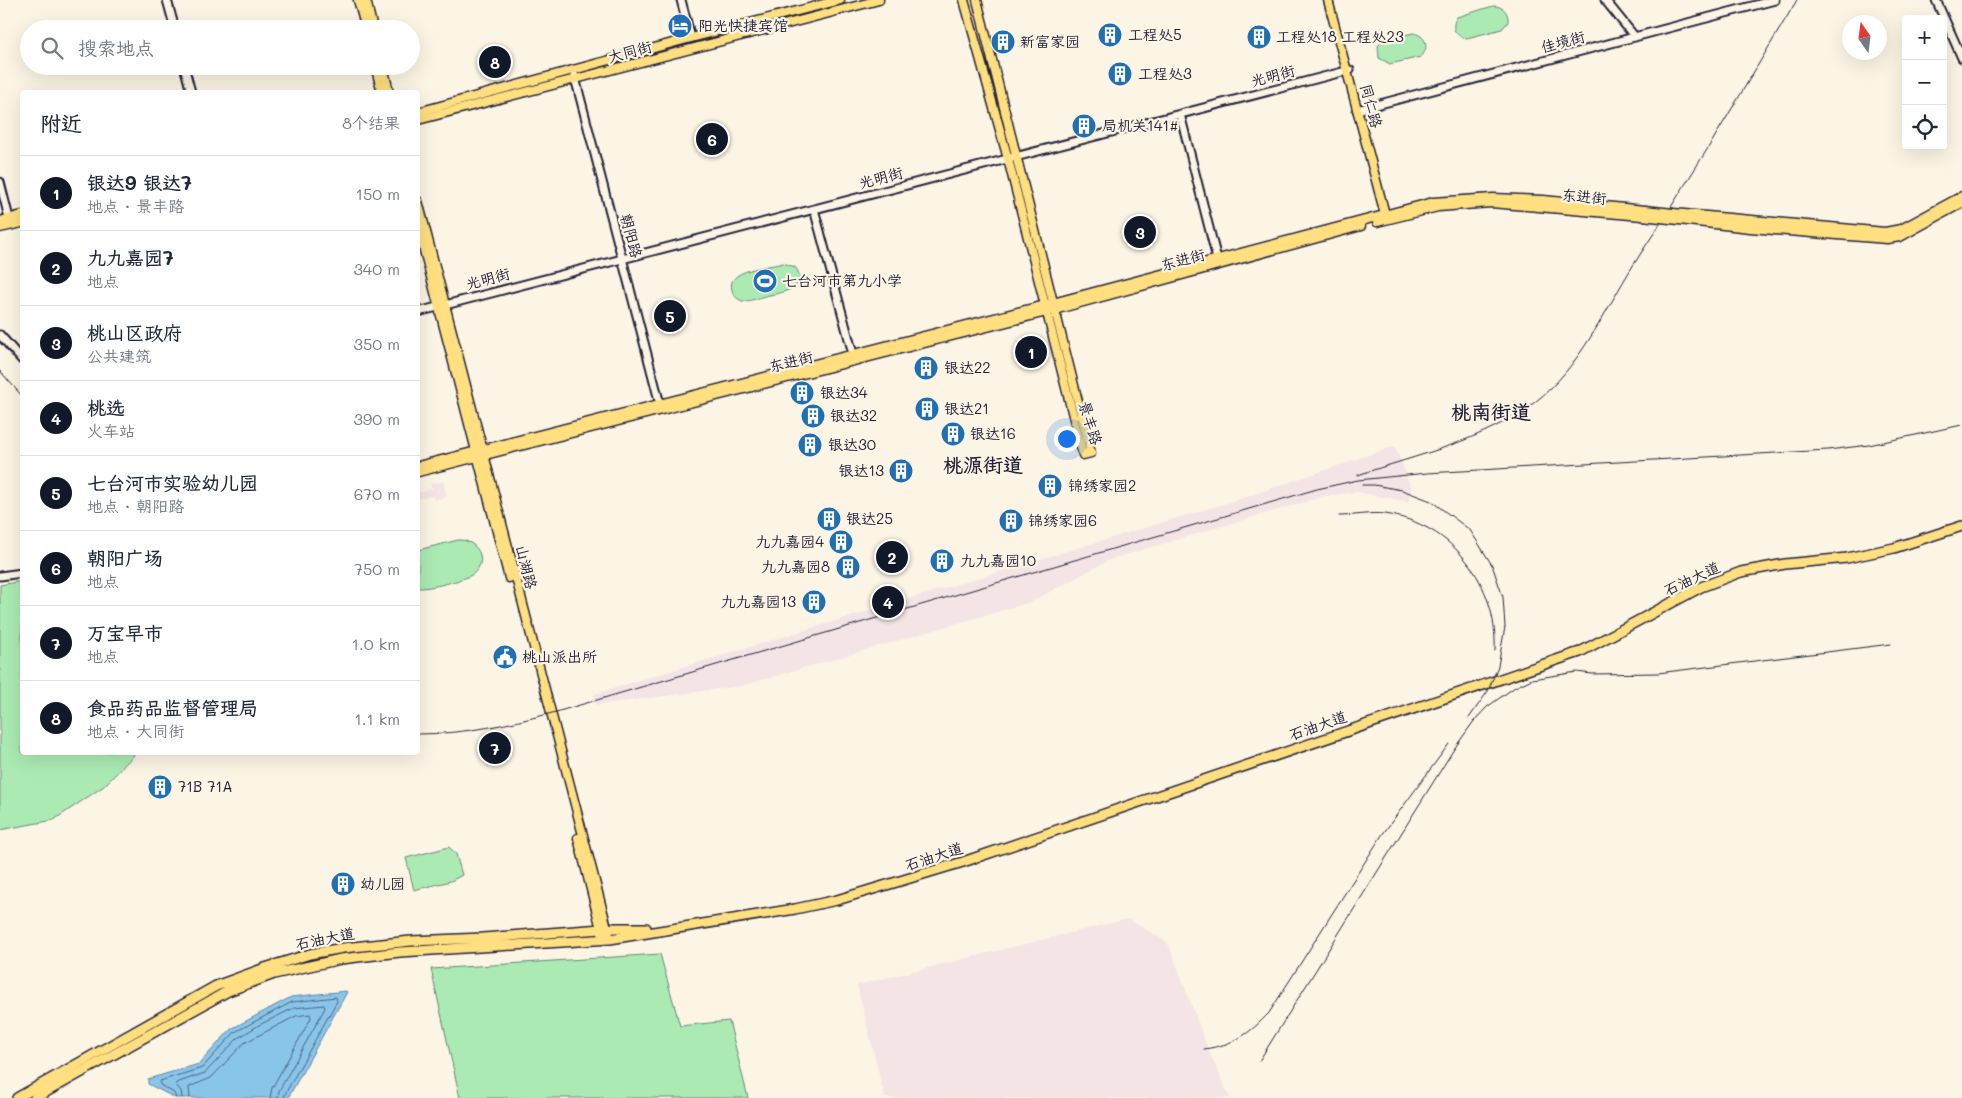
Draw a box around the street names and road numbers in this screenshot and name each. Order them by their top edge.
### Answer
street label: 佳境街 [1538,26,1587,57]
street label: 大同街 [605,36,654,67]
street label: 光明街 [1248,60,1297,91]
street label: 同仁路 [1356,81,1387,130]
street label: 光明街 [856,162,905,193]
street label: 东进街 [1561,184,1607,208]
street label: 朝阳路 [616,211,647,260]
street label: 东进街 [1158,244,1207,275]
street label: 光明街 [463,263,512,294]
street label: 东进街 [766,346,815,376]
street label: 景丰路 [1075,398,1107,447]
street label: 山湖路 [512,542,542,591]
street label: 石油大道 [1660,556,1723,600]
street label: 石油大道 [1286,706,1349,744]
street label: 石油大道 [902,837,965,875]
street label: 石油大道 [293,922,356,954]

